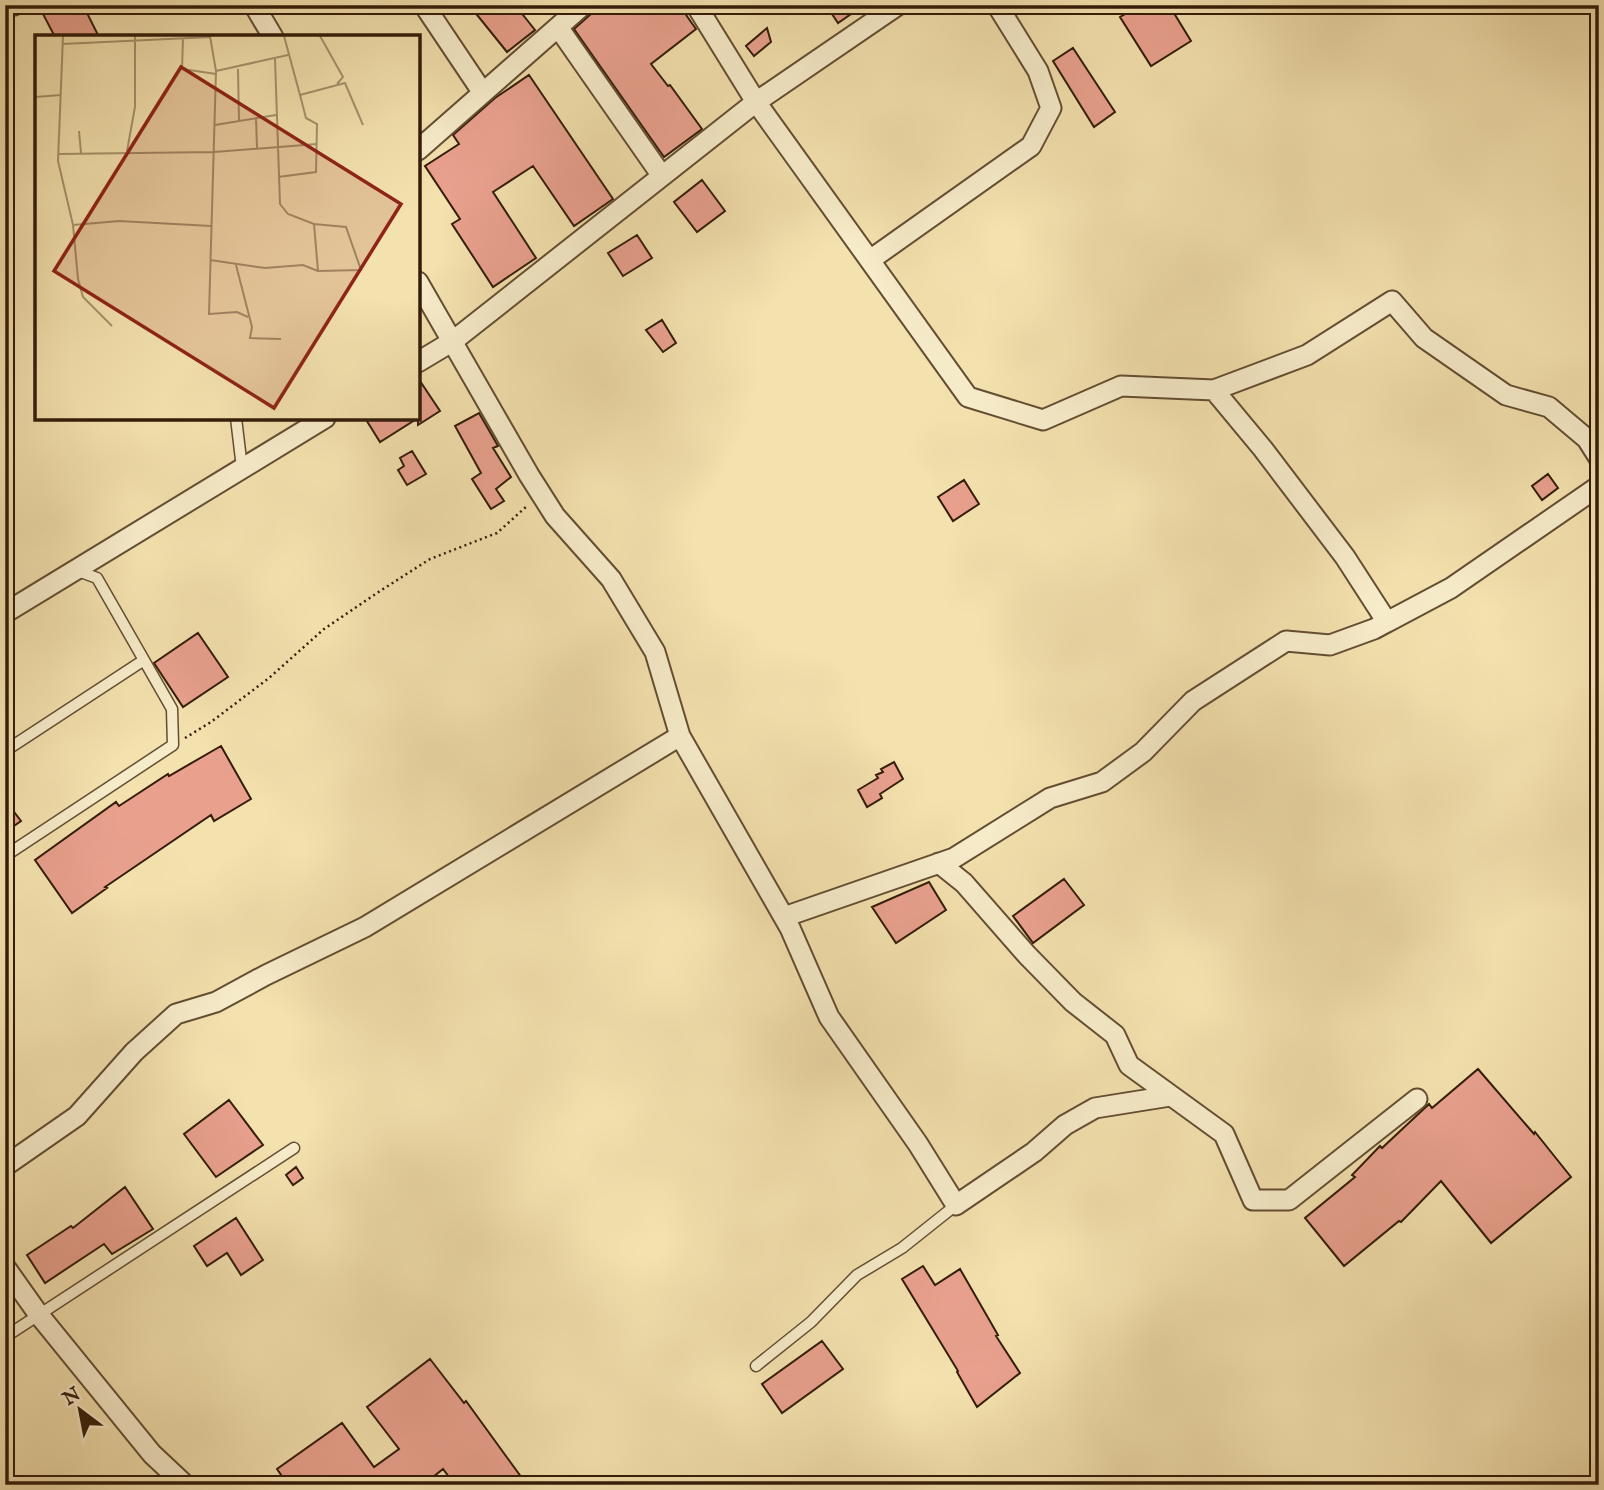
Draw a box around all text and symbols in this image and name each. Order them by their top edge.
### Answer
inset map [35,35,420,420]
north arrow [46,1374,116,1444]
text: N [58,1382,86,1412]

